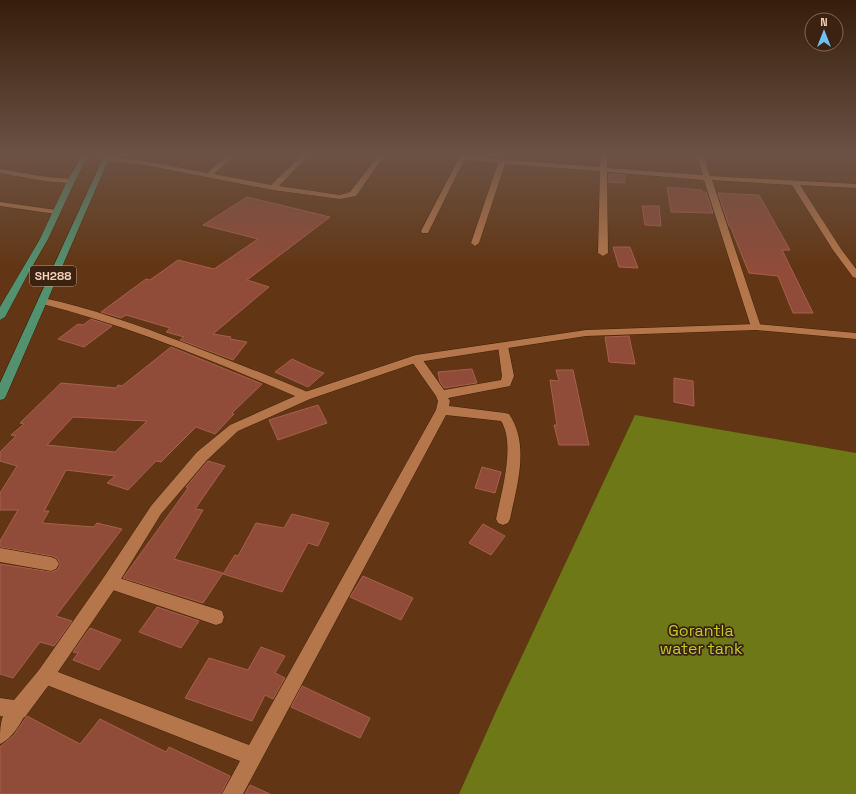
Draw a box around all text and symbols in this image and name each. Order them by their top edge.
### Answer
north arrow [804,12,844,52]
text: N [820,15,828,29]
road number: SH288 [30,266,76,286]
park label: Gorantla water tank [660,620,743,659]

